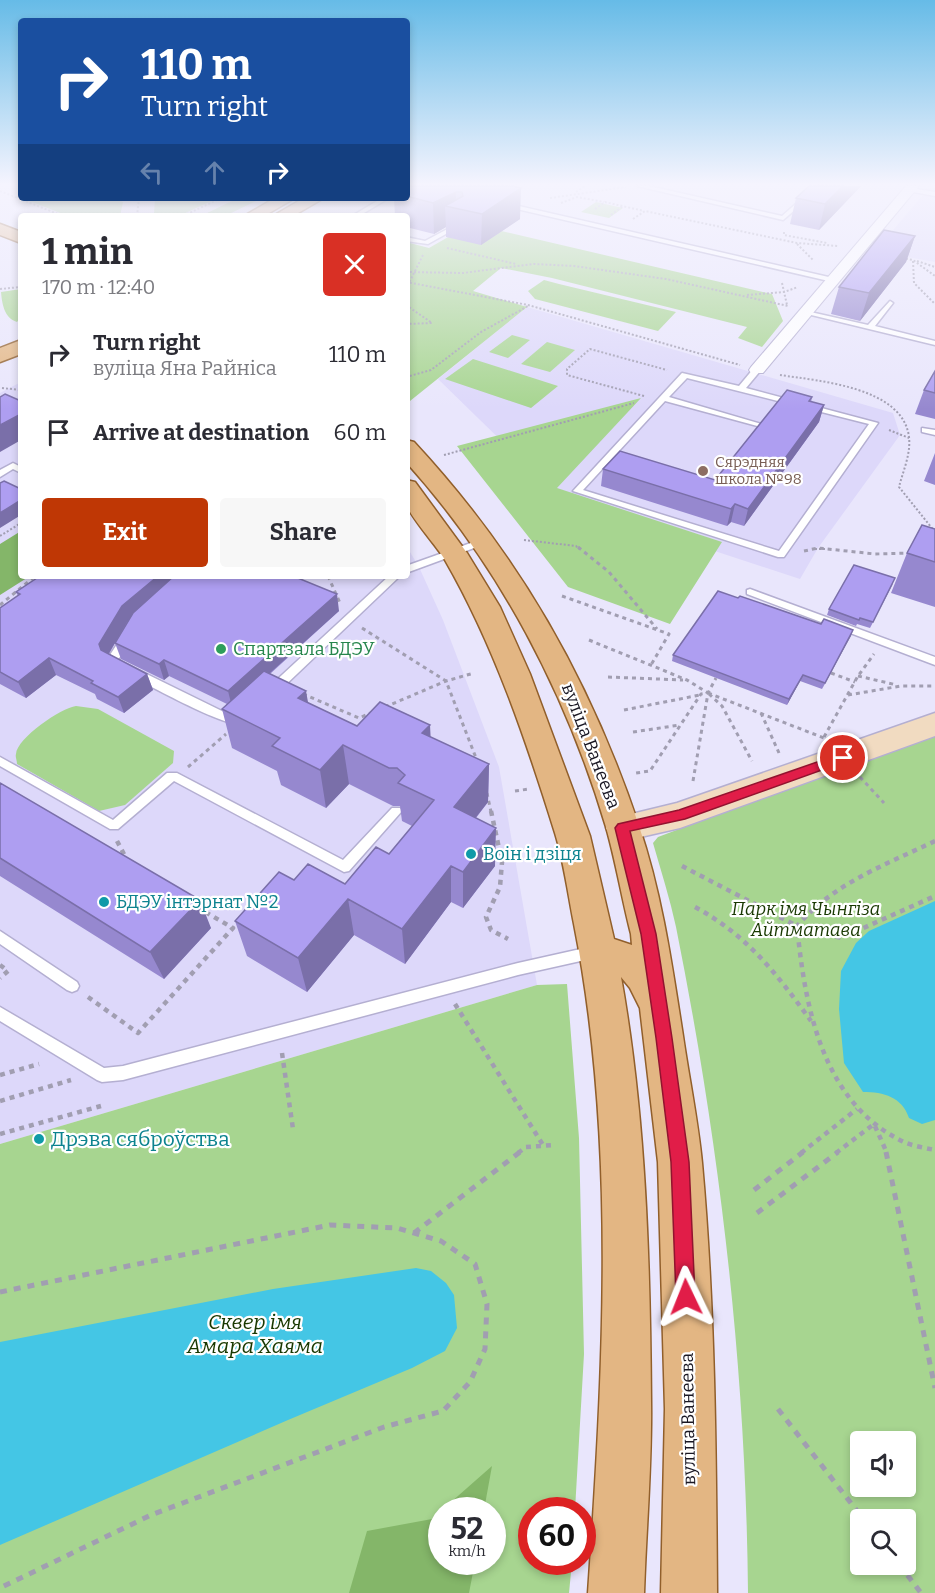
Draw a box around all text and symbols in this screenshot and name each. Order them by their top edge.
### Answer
text: 110 m [141,40,252,90]
icon: right [42,42,120,120]
text: Turn right [141,91,268,123]
icon: left [135,156,168,189]
icon: ahead [198,156,231,189]
icon: right [261,156,294,189]
text: 1 min [42,230,133,274]
button: close [323,233,386,296]
text: 170 m · 12:40 [42,275,155,299]
text: Turn right [93,329,201,356]
icon: right [42,338,75,371]
text: 110 m [329,341,386,368]
text: вуліца Яна Райніса [93,356,277,380]
icon: arrive [42,416,75,449]
text: Arrive at destination [93,419,309,446]
text: 60 m [334,419,386,446]
place label: Сярэдняя школа №98 [715,453,802,488]
marker: Сярэдняя школа №98 [696,464,710,478]
button: Exit [42,498,208,567]
button: Share [220,498,386,567]
place label: Спартзала БДЭУ [233,638,375,660]
marker: Спартзала БДЭУ [214,642,228,656]
street label: вуліца Ванеева [557,680,625,812]
pin [817,732,868,783]
icon: arrive [826,741,859,774]
place label: Воін і дзіця [483,843,582,865]
marker: Воін і дзіця [464,847,478,861]
place label: БДЭУ інтэрнат №2 [116,891,278,913]
marker: БДЭУ інтэрнат №2 [97,895,111,909]
park label: Парк імя Чынгіза Айтматава [732,898,880,941]
place label: Дрэва сяброўства [51,1126,230,1152]
marker: Дрэва сяброўства [32,1132,46,1146]
position arrow [654,1265,718,1329]
park label: Сквер імя Амара Хаяма [186,1309,323,1359]
street label: вуліца Ванеева [676,1352,700,1486]
map controls [850,1431,916,1575]
button: sound [850,1431,916,1497]
speed limit sign: 60 [518,1497,596,1575]
button: search [850,1509,916,1575]
text: 52 [451,1511,483,1547]
text: km/h [448,1542,486,1560]

